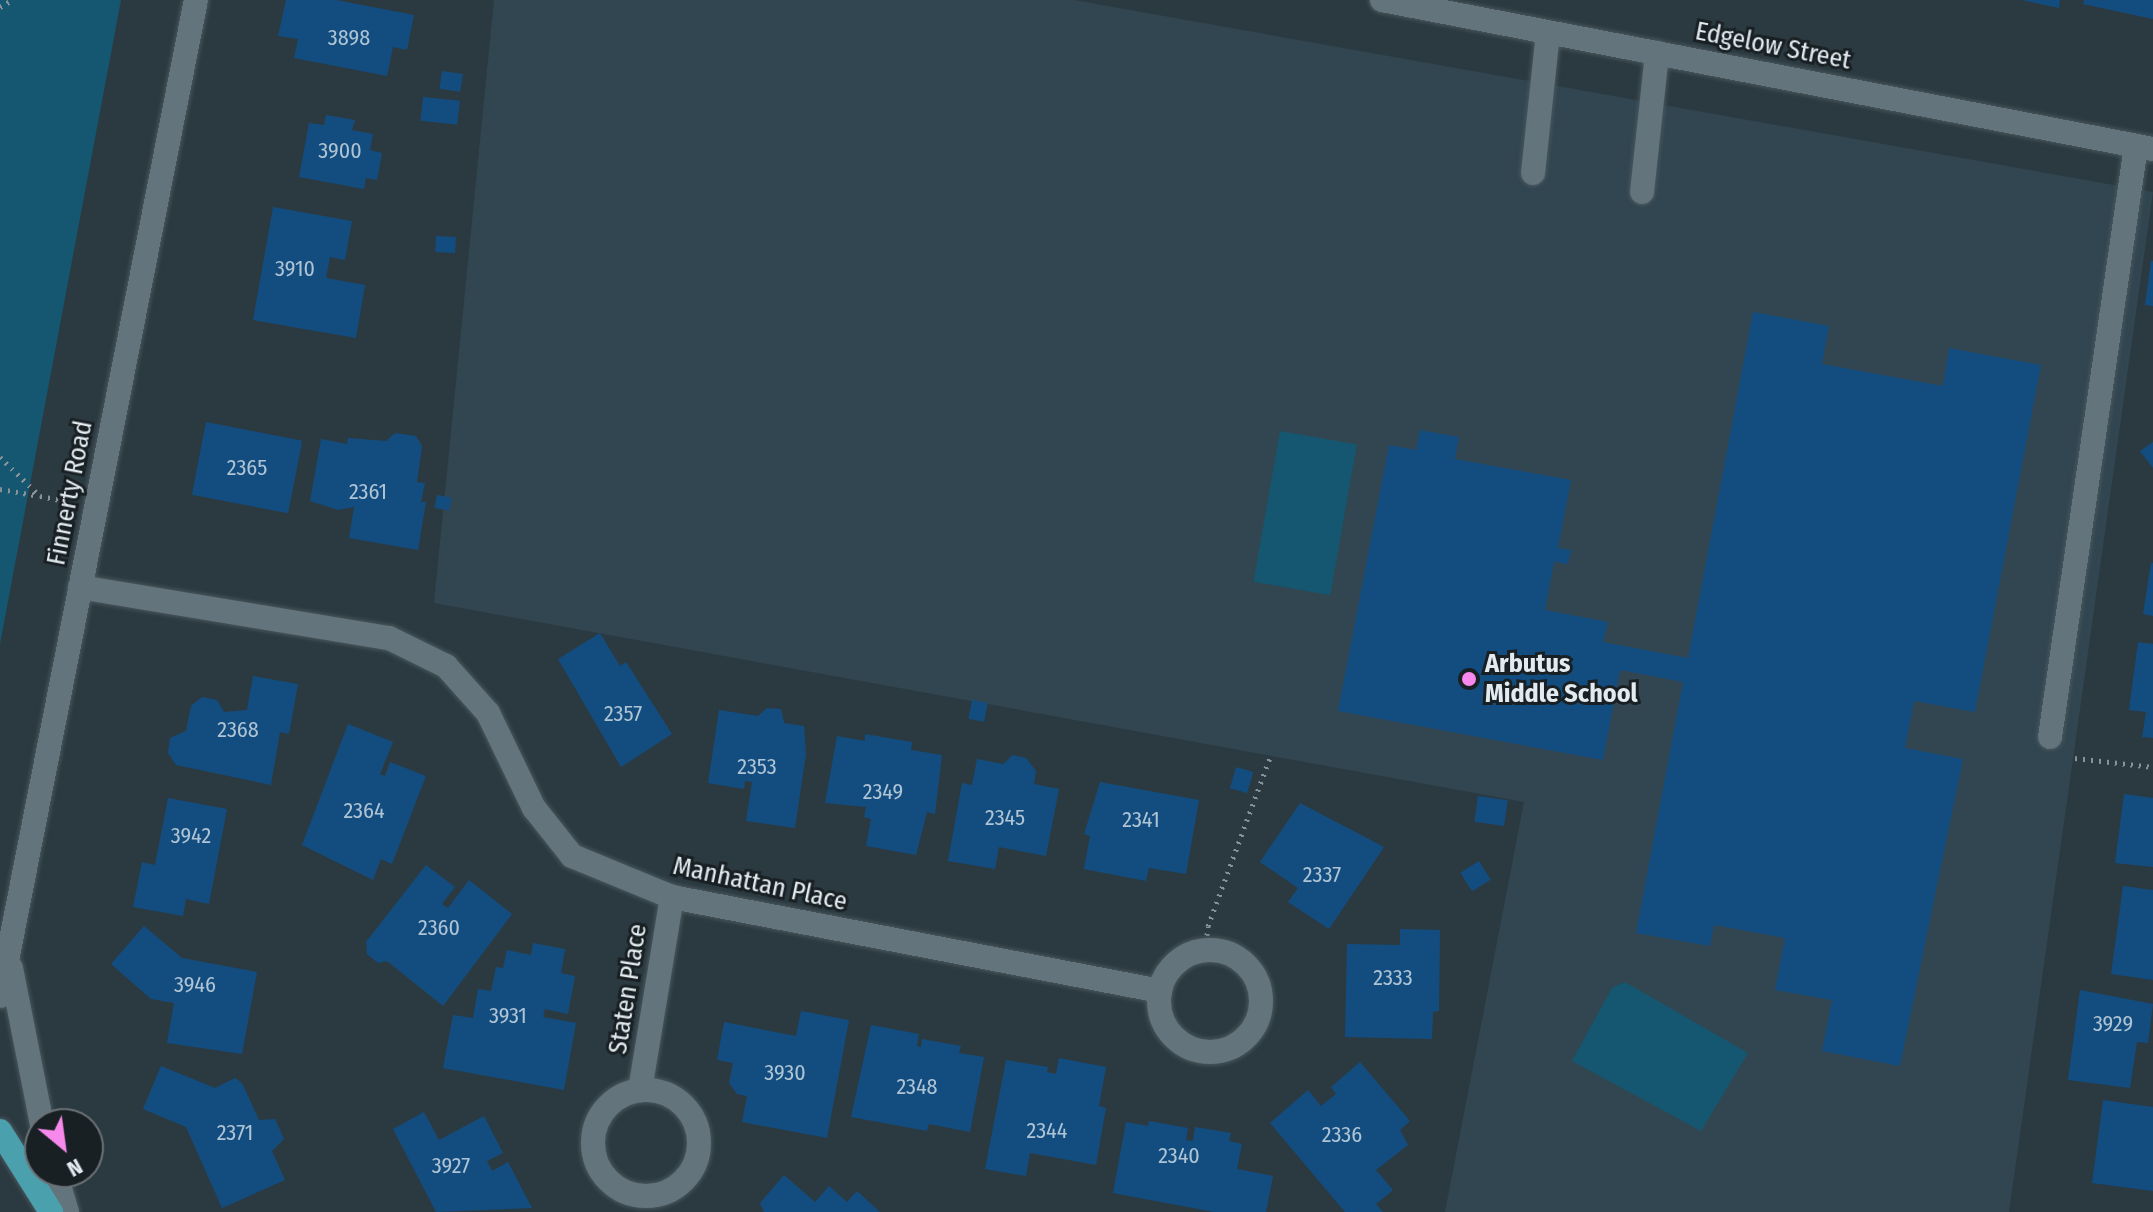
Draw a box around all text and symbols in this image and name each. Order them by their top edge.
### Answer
street label: Edgelow Street [1693,16,1853,76]
house number: 3898 [328,25,370,51]
house number: 3900 [318,138,362,164]
house number: 3910 [275,256,315,282]
street label: Finnerty Road [41,418,99,568]
house number: 2365 [227,455,267,481]
house number: 2361 [349,479,387,505]
place label: Arbutus Middle School [1485,648,1638,710]
marker: Arbutus Middle School [1460,670,1478,688]
house number: 2357 [604,701,642,727]
house number: 2368 [217,717,259,743]
house number: 2353 [737,754,777,780]
house number: 2349 [863,779,903,805]
house number: 2364 [343,798,385,824]
house number: 2345 [985,805,1025,831]
house number: 2341 [1122,807,1160,833]
house number: 3942 [171,823,211,849]
street label: Manhattan Place [670,850,850,918]
house number: 2337 [1303,862,1341,888]
house number: 2360 [418,915,460,941]
street label: Staten Place [602,922,654,1056]
house number: 2333 [1373,965,1413,991]
house number: 3946 [174,972,216,998]
house number: 3931 [489,1003,527,1029]
house number: 3929 [2093,1011,2133,1037]
house number: 3930 [764,1060,806,1086]
house number: 2348 [896,1074,938,1100]
north arrow [24,1108,104,1188]
house number: 2344 [1027,1118,1067,1144]
house number: 2371 [217,1120,253,1146]
house number: 2336 [1322,1122,1362,1148]
house number: 2340 [1158,1143,1200,1169]
text: N [63,1153,87,1183]
house number: 3927 [432,1153,470,1179]

